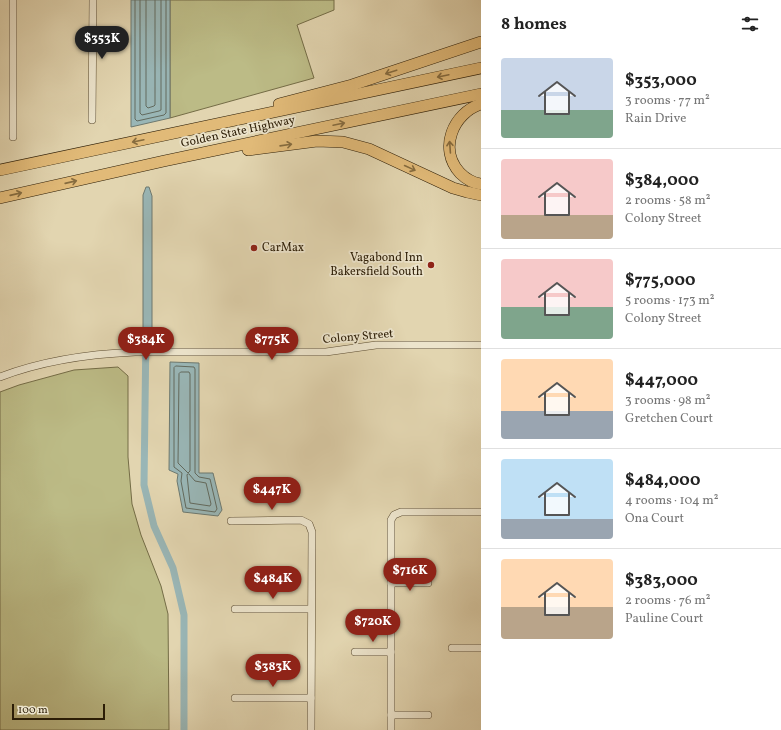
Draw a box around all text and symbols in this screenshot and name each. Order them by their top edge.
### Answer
text: 8 homes [501,13,567,36]
icon: filters [739,13,761,35]
pin: $353K [74,26,130,60]
text: $353K [84,30,120,48]
one-way arrow [384,69,397,76]
text: $353,000 [625,69,697,92]
one-way arrow [437,72,450,80]
icon: home [533,74,581,122]
text: 3 rooms · 77 m² [625,92,710,110]
text: Rain Drive [625,110,686,128]
street label: Golden State Highway [179,112,297,152]
one-way arrow [332,120,345,128]
one-way arrow [132,138,145,146]
one-way arrow [279,141,292,149]
one-way arrow [446,141,454,154]
one-way arrow [404,165,416,172]
text: $384,000 [625,169,699,192]
icon: home [533,175,581,223]
one-way arrow [64,177,77,185]
one-way arrow [10,190,23,198]
text: 2 rooms · 58 m² [625,192,710,210]
text: Colony Street [625,210,702,228]
place label: CarMax [262,240,304,256]
marker: CarMax [249,243,259,253]
place label: Vagabond Inn Bakersfield South [330,250,423,280]
marker: Vagabond Inn Bakersfield South [426,260,436,270]
text: $775,000 [625,269,696,292]
icon: home [533,275,581,323]
text: 5 rooms · 173 m² [625,292,715,310]
text: Colony Street [625,310,702,328]
street label: Colony Street [322,326,394,348]
pin: $384K [118,327,174,361]
pin: $775K [244,327,300,361]
text: $384K [127,331,165,349]
text: $775K [254,331,290,349]
text: $447,000 [625,369,698,392]
icon: home [533,375,581,423]
text: 3 rooms · 98 m² [625,392,711,410]
text: Gretchen Court [625,410,713,428]
text: $484,000 [625,469,700,492]
icon: home [533,475,581,523]
pin: $447K [244,477,300,511]
text: $447K [253,481,291,499]
text: 4 rooms · 104 m² [625,492,719,510]
text: Ona Court [625,510,684,528]
pin: $716K [382,558,438,592]
text: $716K [392,562,428,580]
pin: $484K [245,566,301,600]
text: $383,000 [625,569,698,592]
text: $484K [253,570,293,588]
icon: home [533,575,581,623]
text: 2 rooms · 76 m² [625,592,710,610]
pin: $720K [345,609,401,643]
text: Pauline Court [625,610,703,628]
text: $720K [354,613,392,631]
pin: $383K [245,654,301,688]
text: $383K [254,658,292,676]
scale bar [12,702,105,721]
text: 100 m [18,703,48,718]

